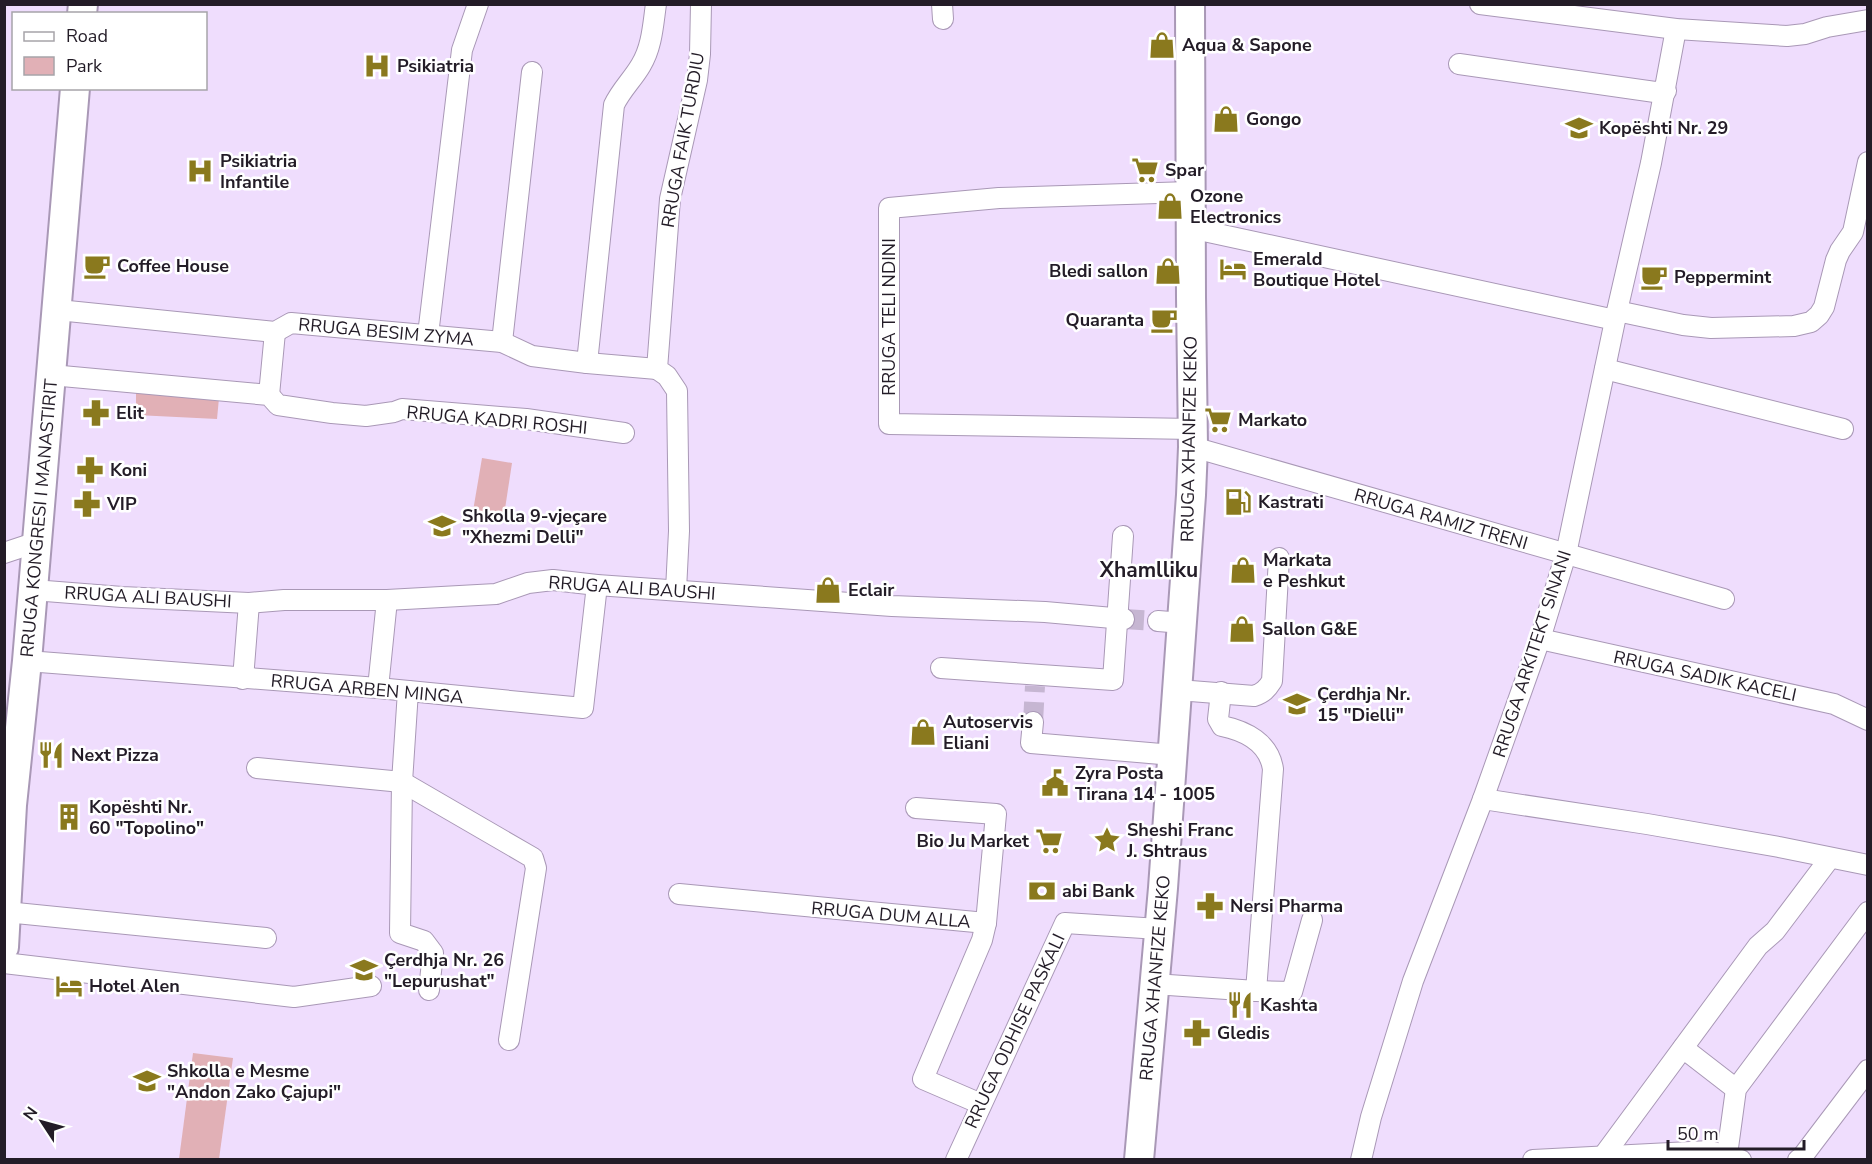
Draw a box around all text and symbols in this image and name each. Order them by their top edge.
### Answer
legend [12,12,207,90]
text: Road [66,24,108,48]
shop icon: Aqua & Sapone [1147,30,1177,60]
place label: Aqua & Sapone [1182,33,1312,57]
hospital icon: Psikiatria [362,51,392,81]
street label: RRUGA FAIK TURDIU [656,51,710,229]
text: Park [66,54,103,78]
place label: Psikiatria [397,54,474,78]
shop icon: Gongo [1211,104,1241,134]
place label: Gongo [1246,107,1301,131]
school or university icon: Kopështi Nr. 29 [1564,113,1594,143]
place label: Kopështi Nr. 29 [1599,116,1728,140]
place label: Psikiatria Infantile [220,149,297,194]
supermarket icon: Spar [1130,155,1160,185]
hospital icon: Psikiatria Infantile [185,156,215,186]
place label: Spar [1165,158,1204,182]
place label: Ozone Electronics [1190,184,1281,229]
shop icon: Ozone Electronics [1155,191,1185,221]
street label: RRUGA TELI NDINI [877,238,901,396]
place label: Emerald Boutique Hotel [1253,247,1380,292]
cafe icon: Coffee House [82,251,112,281]
place label: Coffee House [117,254,229,278]
hotel icon: Emerald Boutique Hotel [1218,254,1248,284]
shop icon: Bledi sallon [1153,256,1183,286]
place label: Bledi sallon [1049,259,1148,283]
cafe icon: Peppermint [1639,262,1669,292]
place label: Peppermint [1674,265,1771,289]
cafe icon: Quaranta [1149,305,1179,335]
place label: Quaranta [1066,308,1144,332]
street label: RRUGA BESIM ZYMA [297,312,475,352]
street label: RRUGA XHANFIZE KEKO [1175,336,1203,542]
street label: RRUGA KONGRESI I MANASTIRIT [15,378,63,658]
pharmacy icon: Elit [81,398,111,428]
street label: RRUGA KADRI ROSHI [405,400,589,440]
place label: Elit [116,401,144,425]
supermarket icon: Markato [1203,405,1233,435]
place label: Markato [1238,408,1307,432]
pharmacy icon: Koni [75,455,105,485]
place label: Koni [110,458,147,482]
street label: RRUGA RAMIZ TRENI [1351,483,1531,555]
fuel station icon: Kastrati [1223,487,1253,517]
pharmacy icon: VIP [72,489,102,519]
place label: Kastrati [1258,490,1324,514]
place label: VIP [106,492,137,516]
place label: Shkolla 9-vjeçare "Xhezmi Delli" [462,504,607,549]
school or university icon: Shkolla 9-vjeçare "Xhezmi Delli" [427,511,457,541]
street label: RRUGA ARKITEKT SINANI [1487,547,1577,761]
place label: Markata e Peshkut [1263,548,1345,593]
shop icon: Markata e Peshkut [1228,555,1258,585]
district label: Xhamlliku [1099,556,1198,584]
street label: RRUGA ALI BAUSHI [548,570,716,606]
shop icon: Eclair [813,575,843,605]
place label: Eclair [848,578,894,602]
street label: RRUGA ALI BAUSHI [64,581,232,613]
shop icon: Sallon G&E [1227,614,1257,644]
place label: Sallon G&E [1262,617,1357,641]
street label: RRUGA SADIK KACELI [1611,645,1799,707]
street label: RRUGA ARBEN MINGA [270,669,464,709]
place label: Çerdhja Nr. 15 "Dielli" [1317,682,1411,727]
school or university icon: Çerdhja Nr. 15 "Dielli" [1282,689,1312,719]
place label: Autoservis Eliani [943,710,1033,755]
shop icon: Autoservis Eliani [908,717,938,747]
restaurant icon: Next Pizza [36,740,66,770]
place label: Next Pizza [71,743,159,767]
place label: Zyra Posta Tirana 14 - 1005 [1075,761,1215,806]
public building icon: Zyra Posta Tirana 14 - 1005 [1040,768,1070,798]
place label: Kopështi Nr. 60 "Topolino" [89,795,204,840]
building icon: Kopështi Nr. 60 "Topolino" [54,802,84,832]
place label: Sheshi Franc J. Shtraus [1126,818,1234,863]
place icon: Sheshi Franc J. Shtraus [1092,825,1122,855]
supermarket icon: Bio Ju Market [1034,826,1064,856]
place label: Bio Ju Market [917,829,1029,853]
street label: RRUGA XHANFIZE KEKO [1134,874,1176,1082]
bank icon: abi Bank [1027,876,1057,906]
place label: abi Bank [1062,879,1135,903]
pharmacy icon: Nersi Pharma [1195,891,1225,921]
place label: Nersi Pharma [1230,894,1343,918]
street label: RRUGA DUM ALLA [810,896,972,934]
street label: RRUGA ODHISE PASKALI [959,930,1071,1132]
place label: Çerdhja Nr. 26 "Lepurushat" [384,948,504,993]
school or university icon: Çerdhja Nr. 26 "Lepurushat" [349,955,379,985]
hotel icon: Hotel Alen [54,971,84,1001]
place label: Hotel Alen [89,974,180,998]
restaurant icon: Kashta [1225,990,1255,1020]
place label: Kashta [1260,993,1318,1017]
pharmacy icon: Gledis [1182,1018,1212,1048]
place label: Gledis [1217,1021,1270,1045]
place label: Shkolla e Mesme "Andon Zako Çajupi" [167,1059,341,1104]
school or university icon: Shkolla e Mesme "Andon Zako Çajupi" [132,1066,162,1096]
north arrow [12,1092,72,1152]
text: N [18,1102,43,1125]
scale bar [1668,1113,1804,1151]
text: 50 m [1677,1122,1719,1146]

